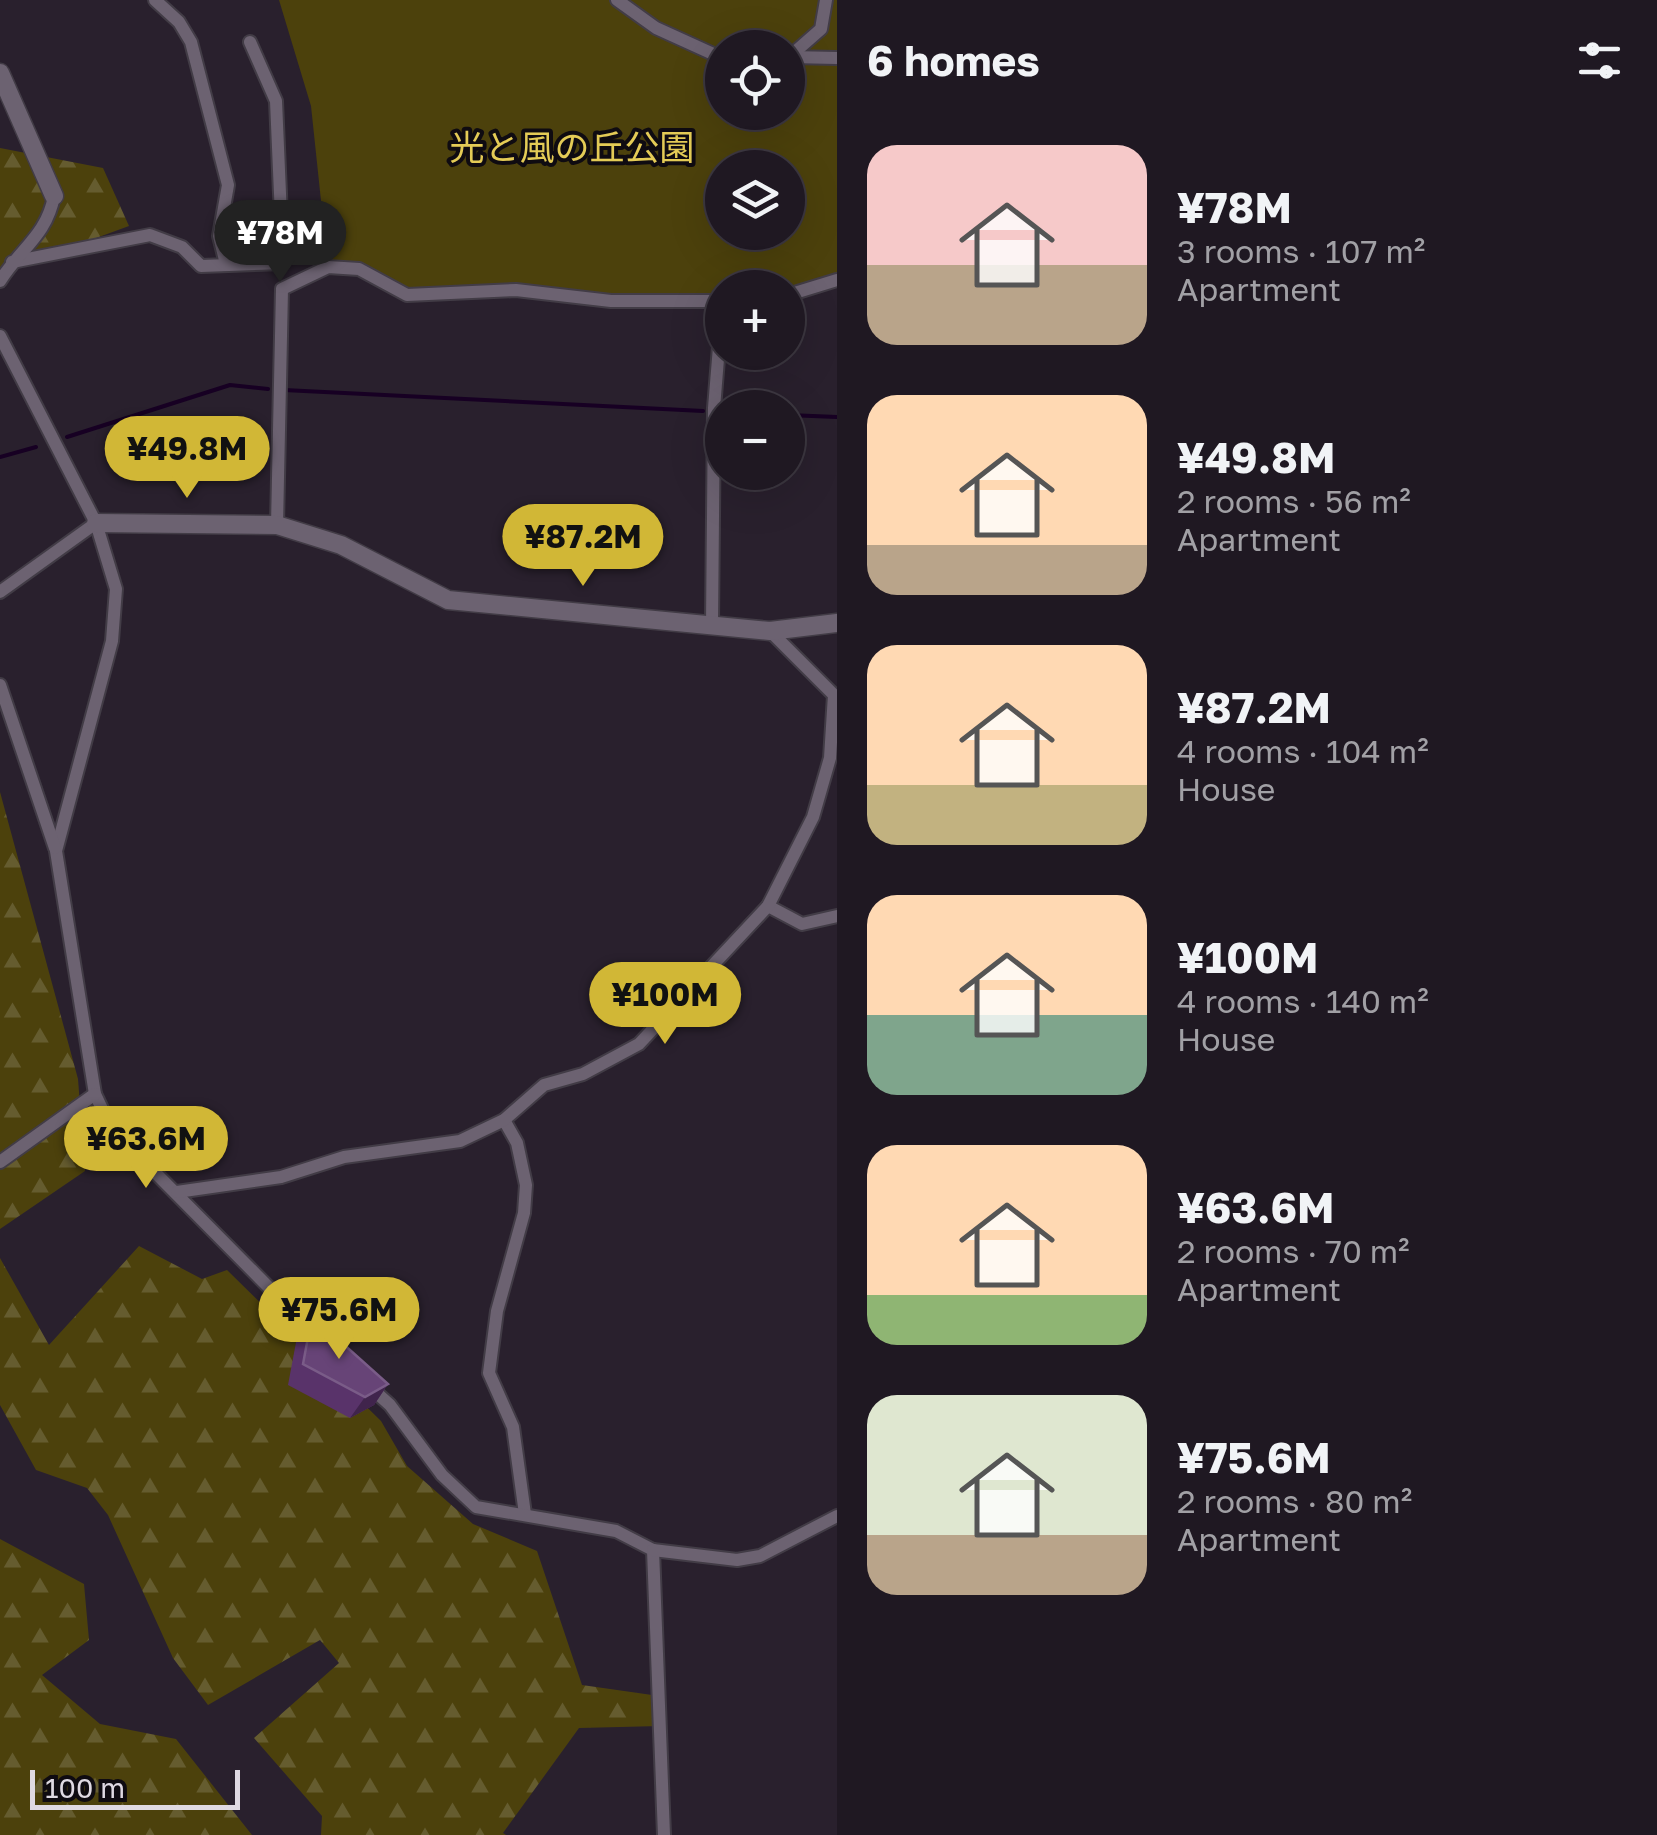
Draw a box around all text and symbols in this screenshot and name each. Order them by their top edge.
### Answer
map controls [705,30,805,490]
button: locate [705,30,805,130]
icon: filters [1572,33,1627,88]
text: 6 homes [867,35,1040,85]
park label: 光と風の丘公園 [449,126,695,168]
button: layers [705,150,805,250]
text: ¥78M [1177,182,1292,232]
icon: home [947,185,1067,305]
pin: ¥78M [221,200,339,285]
text: ¥78M [236,213,324,251]
text: 3 rooms · 107 m² [1177,232,1425,270]
button: + [705,270,805,370]
text: Apartment [1177,270,1341,308]
button: − [705,390,805,490]
pin: ¥49.8M [106,416,268,501]
text: ¥49.8M [127,429,247,467]
text: ¥49.8M [1177,432,1335,482]
icon: home [947,435,1067,555]
text: 2 rooms · 56 m² [1177,482,1411,520]
pin: ¥87.2M [502,504,664,589]
text: ¥87.2M [524,517,642,555]
text: Apartment [1177,520,1341,558]
text: ¥87.2M [1177,682,1331,732]
icon: home [947,685,1067,805]
text: 4 rooms · 104 m² [1177,732,1429,770]
text: House [1177,770,1275,808]
text: ¥100M [1177,932,1318,982]
icon: home [947,935,1067,1055]
pin: ¥100M [595,962,735,1047]
text: ¥100M [611,975,719,1013]
text: 4 rooms · 140 m² [1177,982,1429,1020]
text: House [1177,1020,1275,1058]
pin: ¥63.6M [65,1106,227,1191]
text: ¥63.6M [86,1119,206,1157]
text: ¥63.6M [1177,1182,1335,1232]
icon: home [947,1185,1067,1305]
text: 2 rooms · 70 m² [1177,1232,1410,1270]
text: Apartment [1177,1270,1341,1308]
pin: ¥75.6M [258,1277,420,1362]
text: ¥75.6M [280,1290,398,1328]
text: ¥75.6M [1177,1432,1331,1482]
icon: home [947,1435,1067,1555]
text: 2 rooms · 80 m² [1177,1482,1412,1520]
text: Apartment [1177,1520,1341,1558]
scale bar [30,1765,240,1810]
text: 100 m [45,1771,125,1804]

